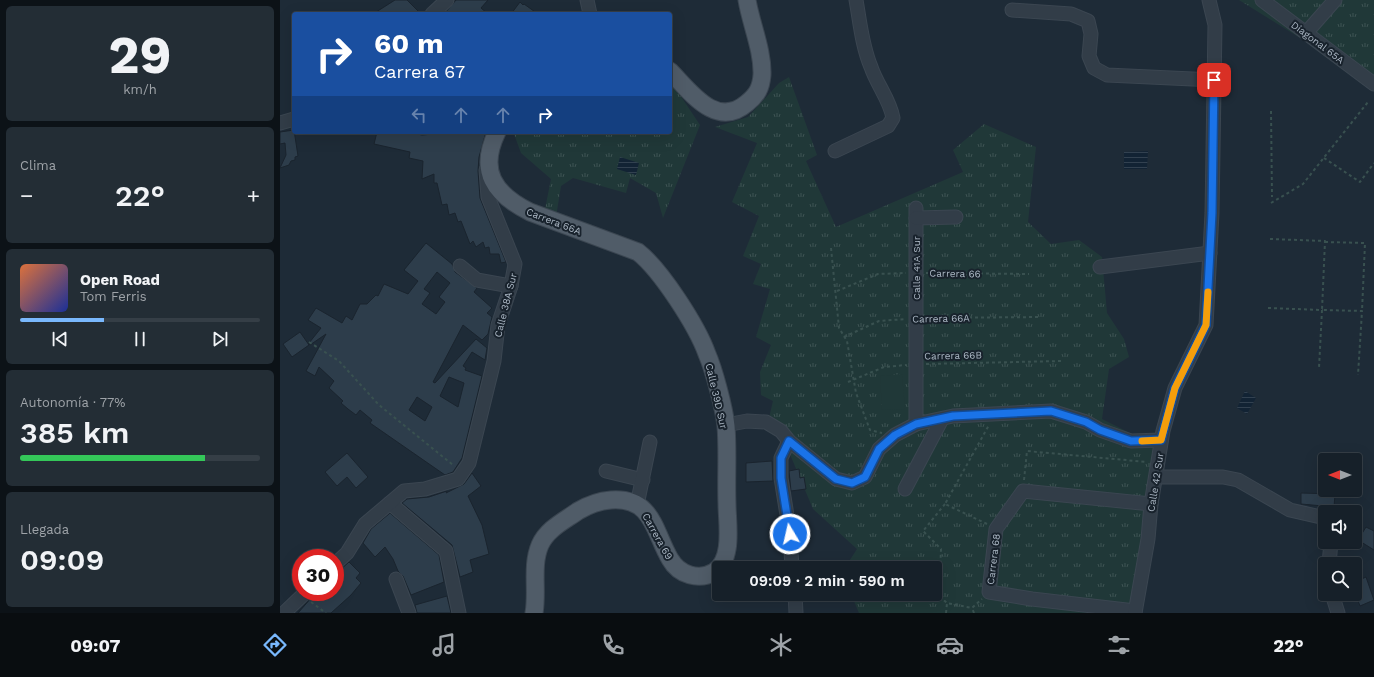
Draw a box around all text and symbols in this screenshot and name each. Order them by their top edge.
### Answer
street label: Diagonal 65A [1289,19,1347,66]
text: 29 [108,25,172,86]
text: 60 m [374,27,444,60]
icon: right [308,28,360,80]
text: Carrera 67 [374,61,465,82]
pin [1197,63,1231,97]
icon: arrive [1203,69,1225,91]
text: km/h [123,82,157,97]
icon: left [408,104,430,126]
icon: ahead [450,104,472,126]
icon: ahead [492,104,514,126]
icon: right [534,104,556,126]
text: Clima [20,158,56,173]
text: 22° [115,178,165,213]
text: − [20,183,33,208]
text: + [247,183,260,208]
street label: Carrera 66A [525,206,583,237]
street label: Calle 41A Sur [911,236,922,300]
street label: Carrera 66 [929,268,981,279]
text: Open Road [80,271,160,289]
street label: Calle 38A Sur [492,272,519,338]
text: Tom Ferris [80,289,147,304]
street label: Carrera 66A [912,312,970,325]
icon: previous [49,328,71,350]
icon: pause [129,328,151,350]
icon: next [209,328,231,350]
street label: Carrera 66B [924,349,982,362]
street label: Calle 39D Sur [704,362,729,430]
text: Autonomía · 77% [20,395,125,410]
text: 385 km [20,415,129,450]
street label: Calle 42 Sur [1145,452,1166,512]
north arrow [1318,453,1362,497]
map controls [1318,453,1362,601]
button: sound [1318,505,1362,549]
street label: Carrera 69 [640,511,675,561]
position arrow [769,513,811,555]
text: Llegada [20,522,69,537]
street label: Carrera 68 [985,533,1002,585]
text: 09:09 [20,542,104,577]
speed limit sign: 30 [292,549,344,601]
button: search [1318,557,1362,601]
text: 09:09 · 2 min · 590 m [749,572,905,590]
icon: directions [261,631,289,659]
icon: music [430,631,458,659]
icon: phone [599,631,627,659]
icon: climate [767,631,795,659]
icon: car [936,631,964,659]
icon: filters [1105,631,1133,659]
text: 09:07 [70,635,121,656]
text: 22° [1273,635,1304,656]

